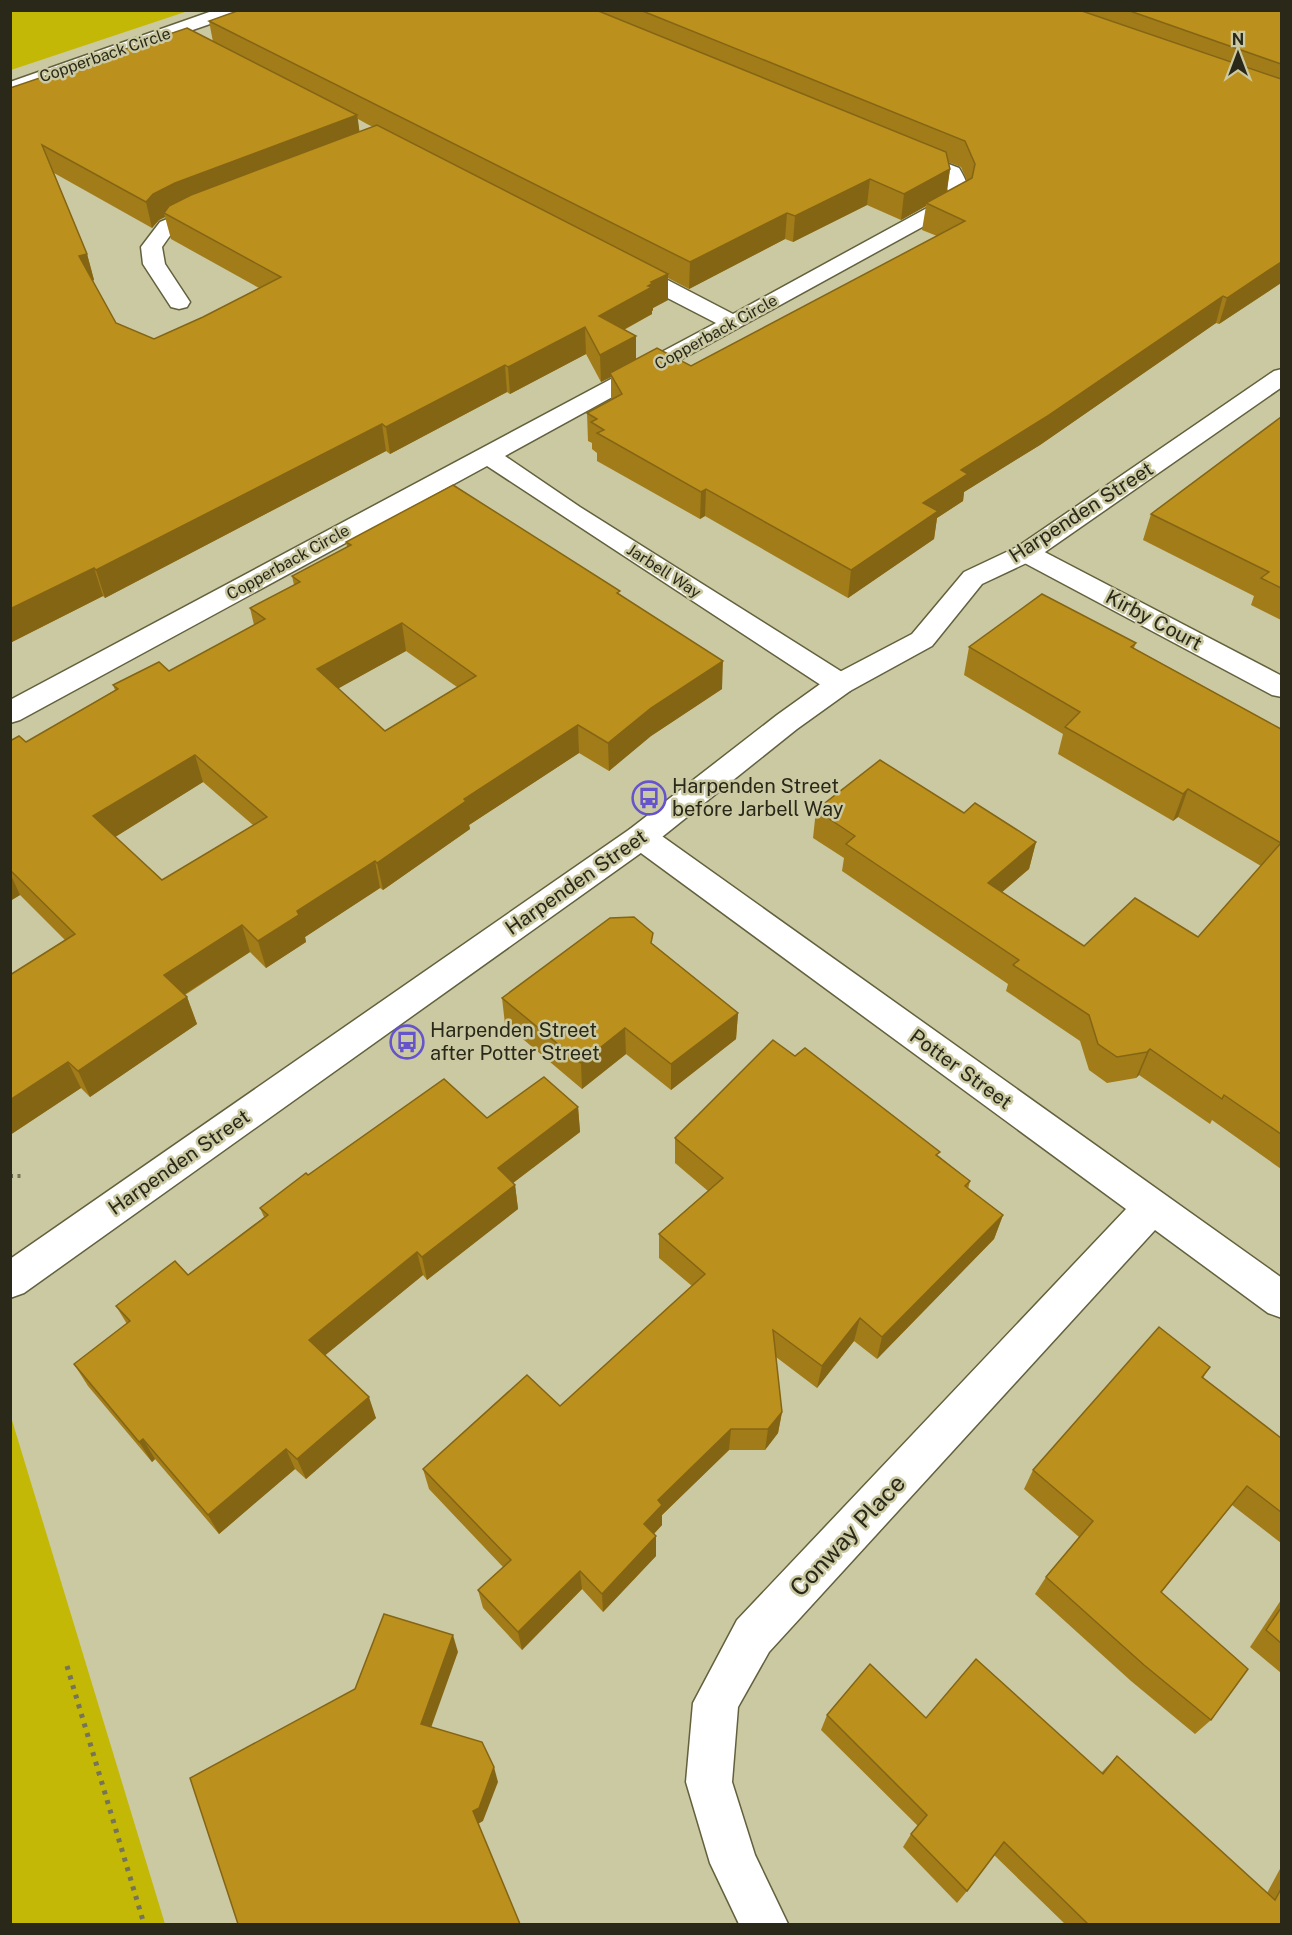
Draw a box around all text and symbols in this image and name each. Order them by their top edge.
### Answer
street label: Copperback Circle [37,24,173,86]
north arrow [1208,24,1268,84]
text: N [1232,30,1244,49]
street label: Copperback Circle [651,290,781,374]
street label: Harpenden Street [1004,456,1158,568]
street label: Copperback Circle [223,520,353,604]
street label: Jarbell Way [623,540,705,602]
street label: Kirby Court [1102,585,1206,655]
place label: Harpenden Street before Jarbell Way [672,774,844,821]
bus stop icon: Harpenden Street before Jarbell Way [631,780,667,816]
street label: Harpenden Street [501,824,651,940]
place label: Harpenden Street after Potter Street [430,1018,600,1065]
bus stop icon: Harpenden Street after Potter Street [389,1024,425,1060]
street label: Potter Street [905,1024,1017,1114]
street label: Harpenden Street [104,1104,254,1220]
street label: Conway Place [784,1469,910,1601]

